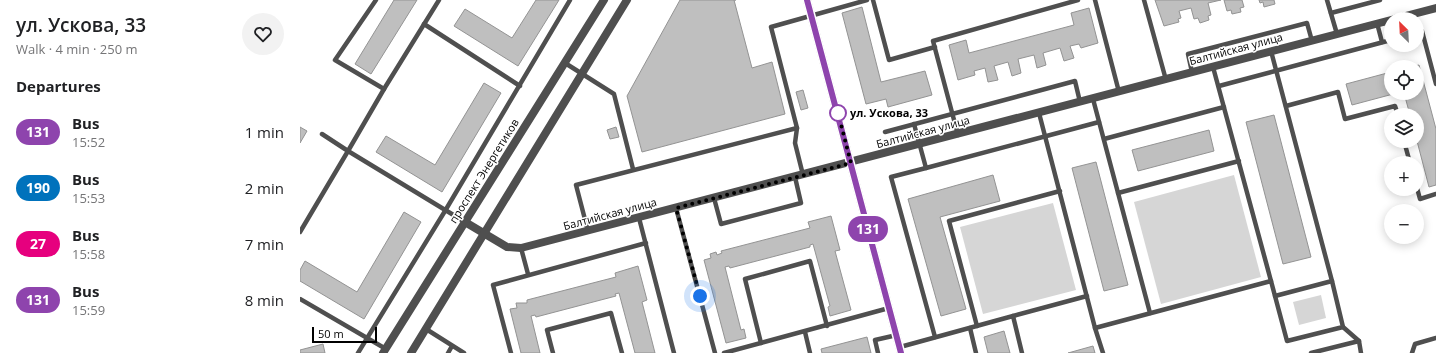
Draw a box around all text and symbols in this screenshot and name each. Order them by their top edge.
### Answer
text: ул. Ускова, 33 [16,12,146,38]
north arrow [1384,12,1424,52]
map controls [1384,12,1424,244]
button: heart [242,13,284,55]
street label: Балтийская улица [1188,29,1284,68]
text: Walk · 4 min · 250 m [16,40,138,58]
button: locate [1384,60,1424,100]
text: Departures [16,76,101,96]
marker: ул. Ускова, 33 [829,104,847,122]
place label: ул. Ускова, 33 [850,105,928,120]
button: layers [1384,108,1424,148]
street label: Балтийская улица [875,112,971,151]
text: Bus [72,113,99,133]
street label: проспект Энергетиков [445,116,522,226]
text: 131 [26,122,50,141]
text: 1 min [245,122,284,142]
text: 15:52 [72,133,105,151]
button: + [1384,156,1424,196]
text: Bus [72,169,99,189]
text: 190 [26,178,50,197]
text: 2 min [245,178,284,198]
text: 15:53 [72,189,105,207]
street label: Балтийская улица [562,194,658,233]
button: − [1384,204,1424,244]
line badge: 131 [845,216,891,242]
text: 131 [856,219,880,238]
text: Bus [72,225,99,245]
text: 27 [30,234,46,253]
text: 7 min [245,234,284,254]
text: 15:58 [72,245,105,263]
text: Bus [72,281,99,301]
your location [690,286,710,306]
text: 131 [26,290,50,309]
text: 8 min [245,290,284,310]
text: 15:59 [72,301,105,319]
scale bar [312,325,377,344]
text: 50 m [318,326,344,341]

